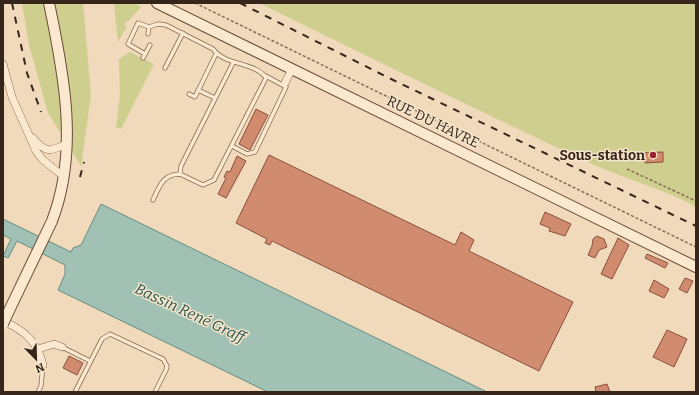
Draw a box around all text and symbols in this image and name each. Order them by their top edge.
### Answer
street label: RUE DU HAVRE [384,92,482,152]
place label: Sous-station [559,147,645,164]
marker: Sous-station [648,150,658,160]
water label: Bassin René Graff [132,280,250,348]
north arrow [16,339,56,379]
text: N [33,360,46,376]

